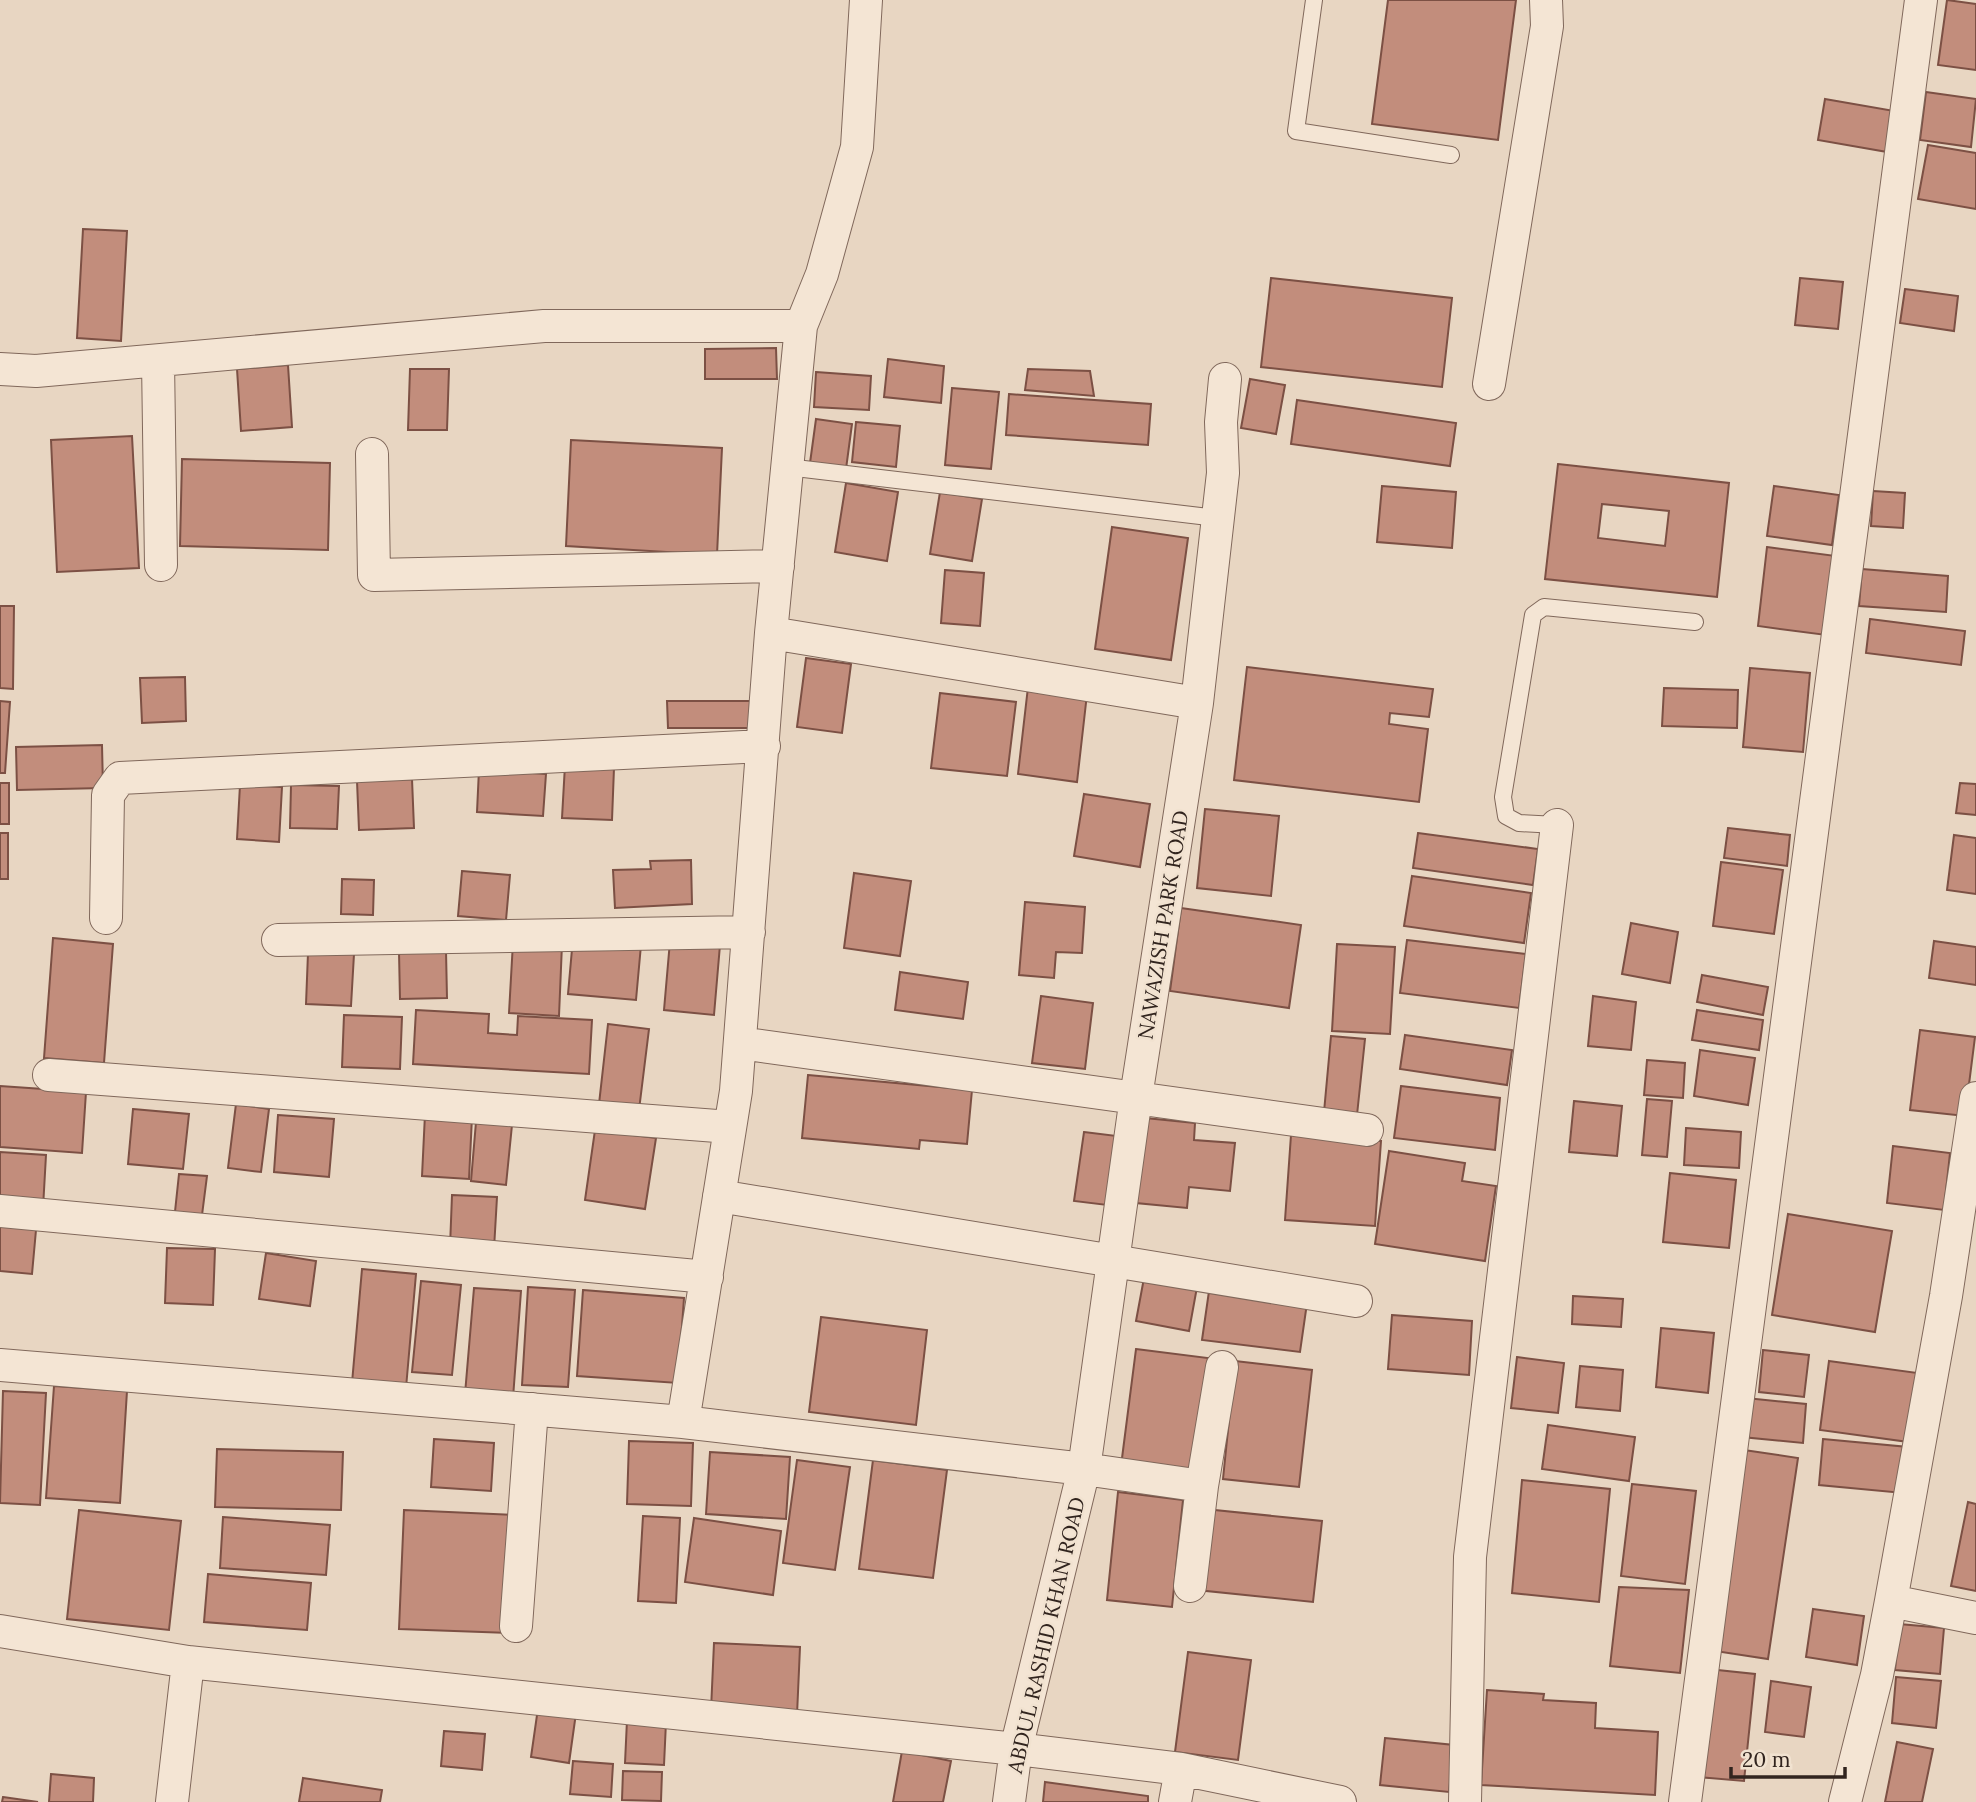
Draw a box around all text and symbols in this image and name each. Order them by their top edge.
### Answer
street label: NAWAZISH PARK ROAD [1132,808,1194,1042]
street label: ABDUL RASHID KHAN ROAD [1001,1494,1091,1777]
scale bar [1731,1736,1845,1780]
text: 20 m [1742,1746,1791,1773]

